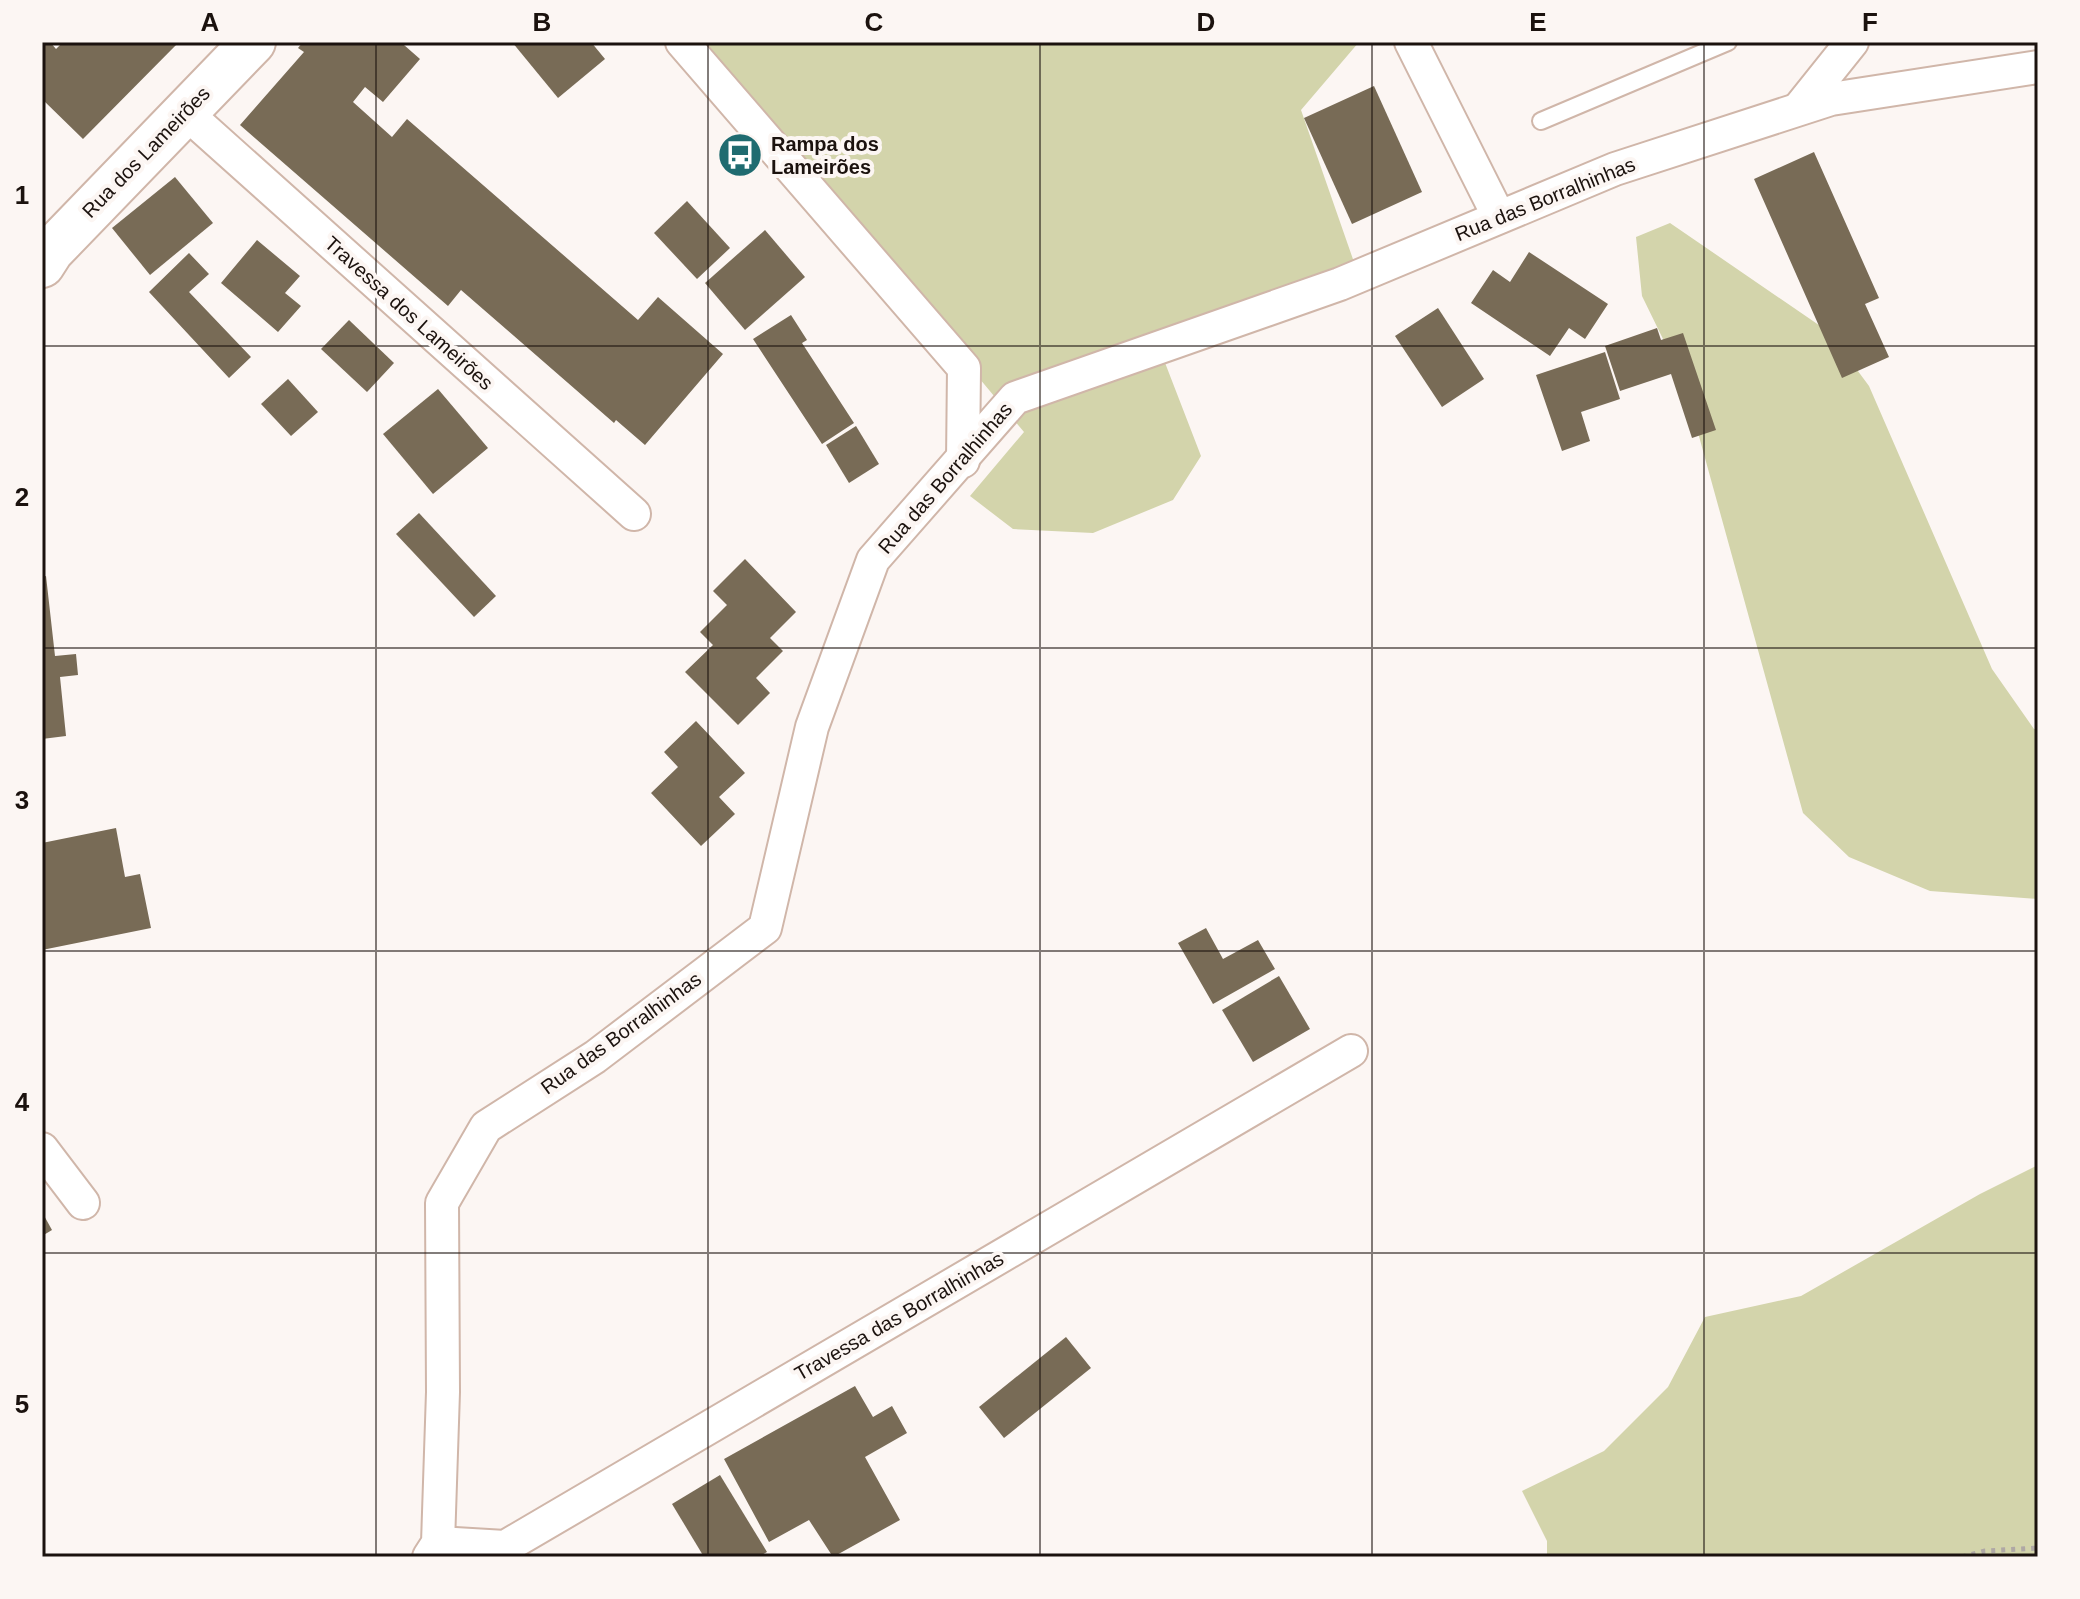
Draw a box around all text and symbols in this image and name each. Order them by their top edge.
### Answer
text: A [201,7,220,37]
text: B [533,7,551,37]
text: C [865,7,884,37]
text: D [1197,7,1215,37]
text: E [1529,7,1547,37]
text: F [1862,7,1878,37]
street label: Rua dos Lameirões [78,82,214,222]
bus stop icon: Rampa dos Lameirões [716,131,764,179]
place label: Rampa dos Lameirões [771,133,879,178]
street label: Rua das Borralhinhas [1452,153,1638,245]
text: 1 [15,180,29,210]
street label: Travessa dos Lameirões [321,232,497,394]
street label: Rua das Borralhinhas [874,398,1016,558]
text: 2 [15,482,29,512]
text: 3 [15,785,29,815]
street label: Rua das Borralhinhas [537,968,705,1098]
text: 4 [15,1087,30,1117]
street label: Travessa das Borralhinhas [791,1247,1007,1385]
text: 5 [15,1389,29,1419]

